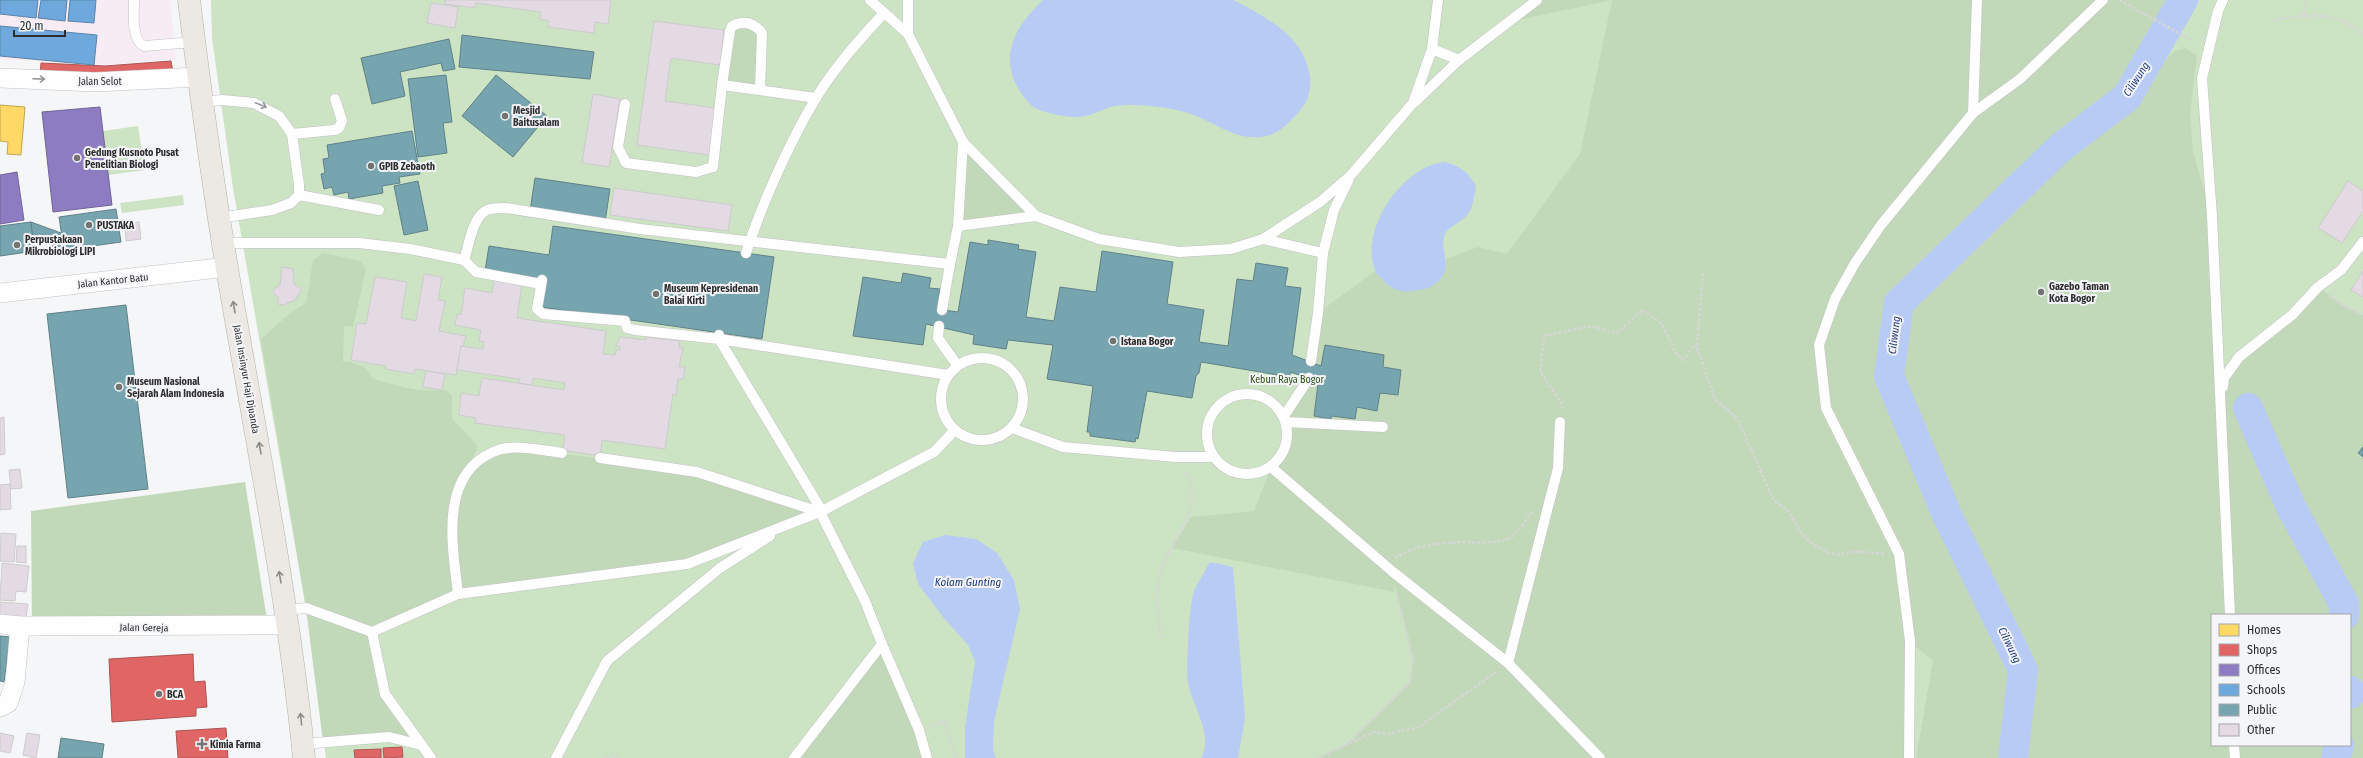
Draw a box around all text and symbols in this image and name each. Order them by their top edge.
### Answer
scale bar [14,12,65,38]
text: 20 m [20,19,44,33]
water label: Ciliwung [2121,59,2152,99]
one-way arrow [32,76,45,83]
street label: Jalan Selot [78,76,123,88]
one-way arrow [254,102,266,110]
place label: Mesjid Baitusalam [513,105,560,129]
marker: Mesjid Baitusalam [500,111,510,121]
place label: Gedung Kusnoto Pusat Penelitian Biologi [85,147,179,171]
marker: Gedung Kusnoto Pusat Penelitian Biologi [72,153,82,163]
marker: GPIB Zebaoth [366,161,376,171]
place label: GPIB Zebaoth [379,161,435,173]
marker: PUSTAKA [84,220,94,230]
place label: PUSTAKA [97,220,135,232]
place label: Perpustakaan Mikrobiologi LIPI [25,234,95,258]
marker: Perpustakaan Mikrobiologi LIPI [12,240,22,250]
street label: Jalan Kantor Batu [77,271,149,291]
place label: Gazebo Taman Kota Bogor [2049,281,2109,305]
place label: Museum Kepresidenan Balai Kirti [664,283,758,307]
marker: Gazebo Taman Kota Bogor [2036,287,2046,297]
marker: Museum Kepresidenan Balai Kirti [651,289,661,299]
one-way arrow [230,301,238,314]
water label: Ciliwung [1886,315,1903,355]
street label: Jalan Insinyur Haji Djuanda [231,324,262,435]
marker: Istana Bogor [1108,336,1118,346]
place label: Istana Bogor [1121,336,1174,348]
park label: Kebun Raya Bogor [1250,374,1324,386]
place label: Museum Nasional Sejarah Alam Indonesia [127,376,224,400]
marker: Museum Nasional Sejarah Alam Indonesia [114,382,124,392]
one-way arrow [255,442,263,455]
one-way arrow [276,571,284,584]
water label: Kolam Gunting [935,576,1001,589]
legend [2211,614,2351,746]
street label: Jalan Gereja [119,622,169,634]
text: Homes [2247,623,2281,637]
water label: Ciliwung [1995,625,2024,666]
text: Shops [2247,643,2277,657]
text: Offices [2247,663,2280,677]
text: Schools [2247,683,2285,697]
marker: BCA [154,689,164,699]
place label: BCA [167,689,184,701]
text: Public [2247,703,2277,717]
one-way arrow [297,713,304,726]
text: Other [2247,723,2276,737]
marker: Kimia Farma [197,739,207,749]
place label: Kimia Farma [210,739,261,751]

